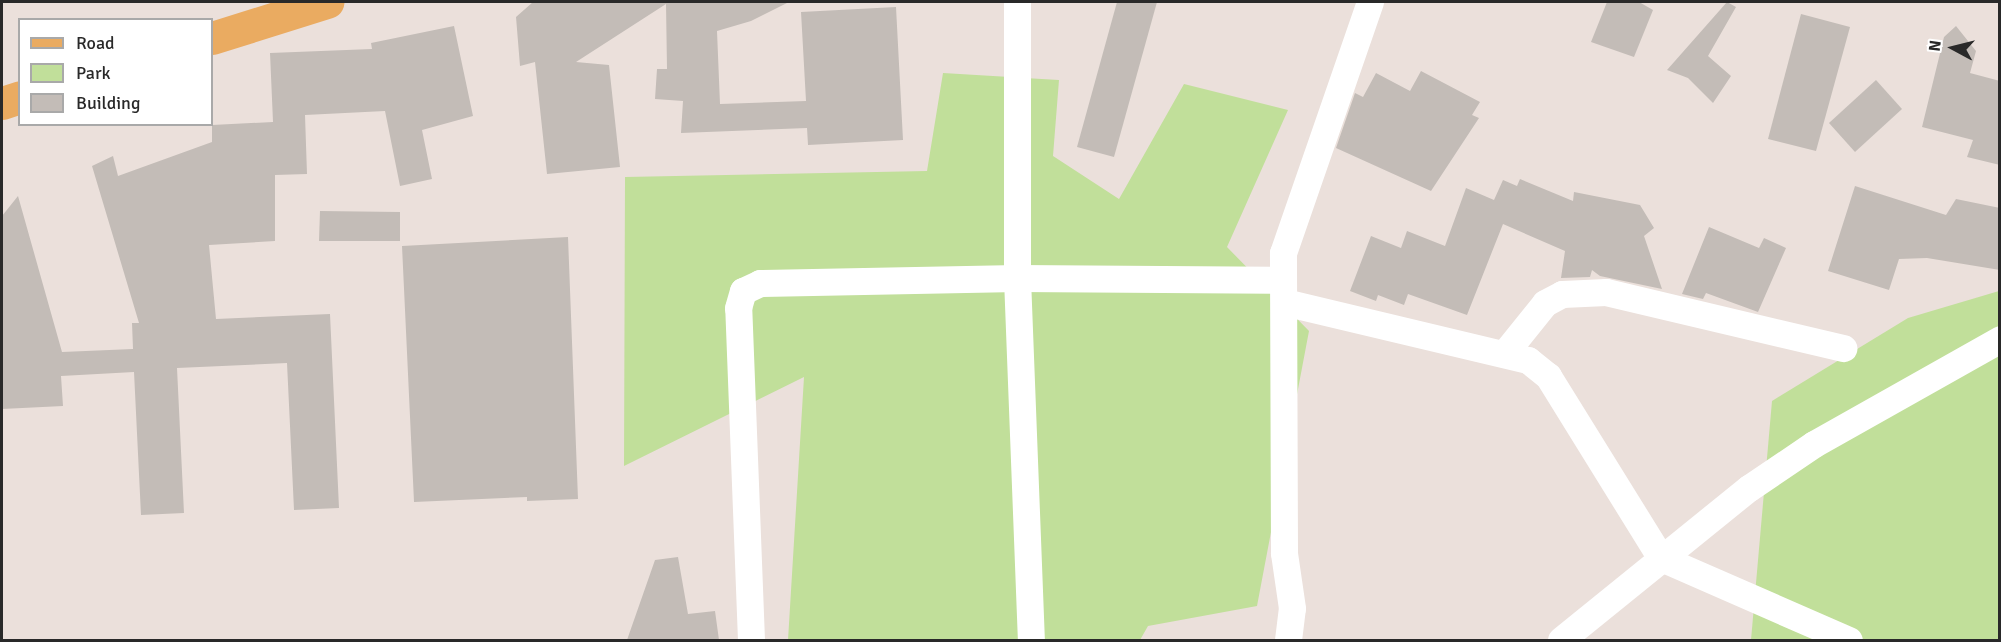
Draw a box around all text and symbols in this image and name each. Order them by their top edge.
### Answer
legend [18,18,213,126]
north arrow [1923,18,1983,78]
text: Road [76,32,115,54]
text: N [1925,39,1946,53]
text: Park [76,62,111,84]
text: Building [76,92,140,114]

